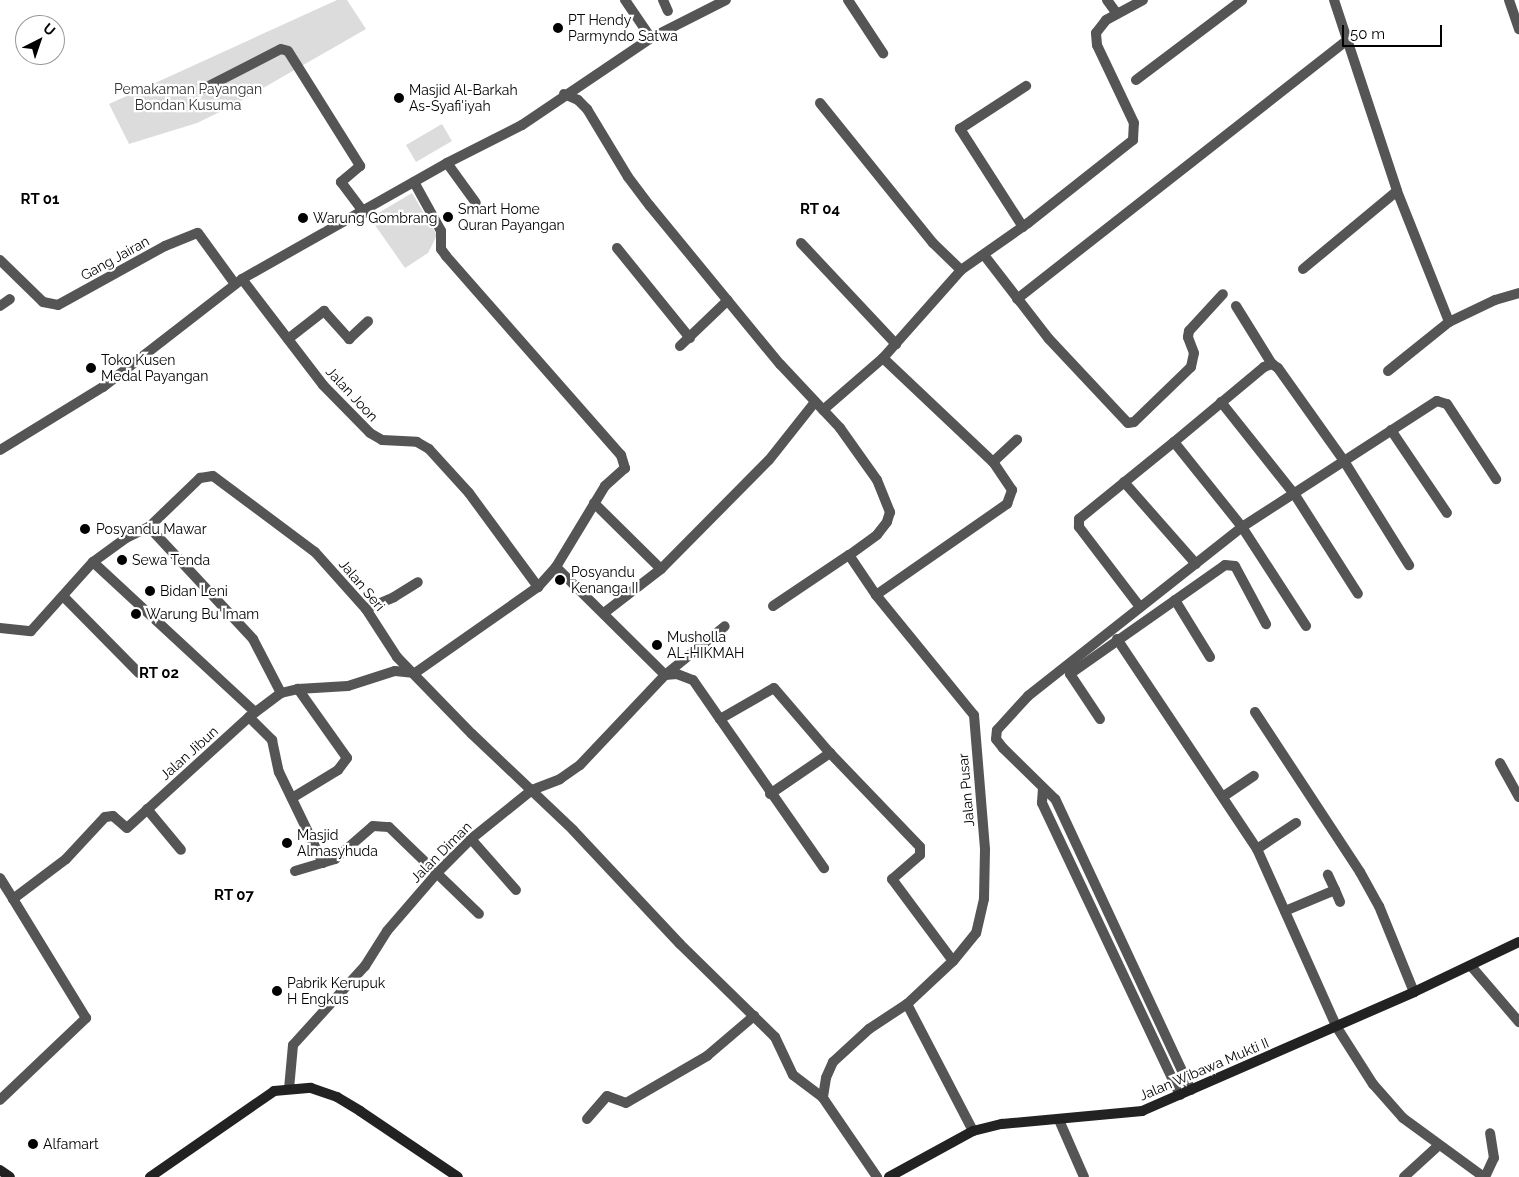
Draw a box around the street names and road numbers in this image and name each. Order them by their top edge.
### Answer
street label: Gang Jairan [78,232,152,284]
street label: Jalan Joon [322,363,382,425]
street label: Jalan Seri [336,556,388,614]
street label: Jalan Jibun [157,723,221,783]
street label: Jalan Pusar [954,753,978,827]
street label: Jalan Diman [407,818,475,886]
street label: Jalan Wibawa Mukti II [1136,1034,1272,1104]

